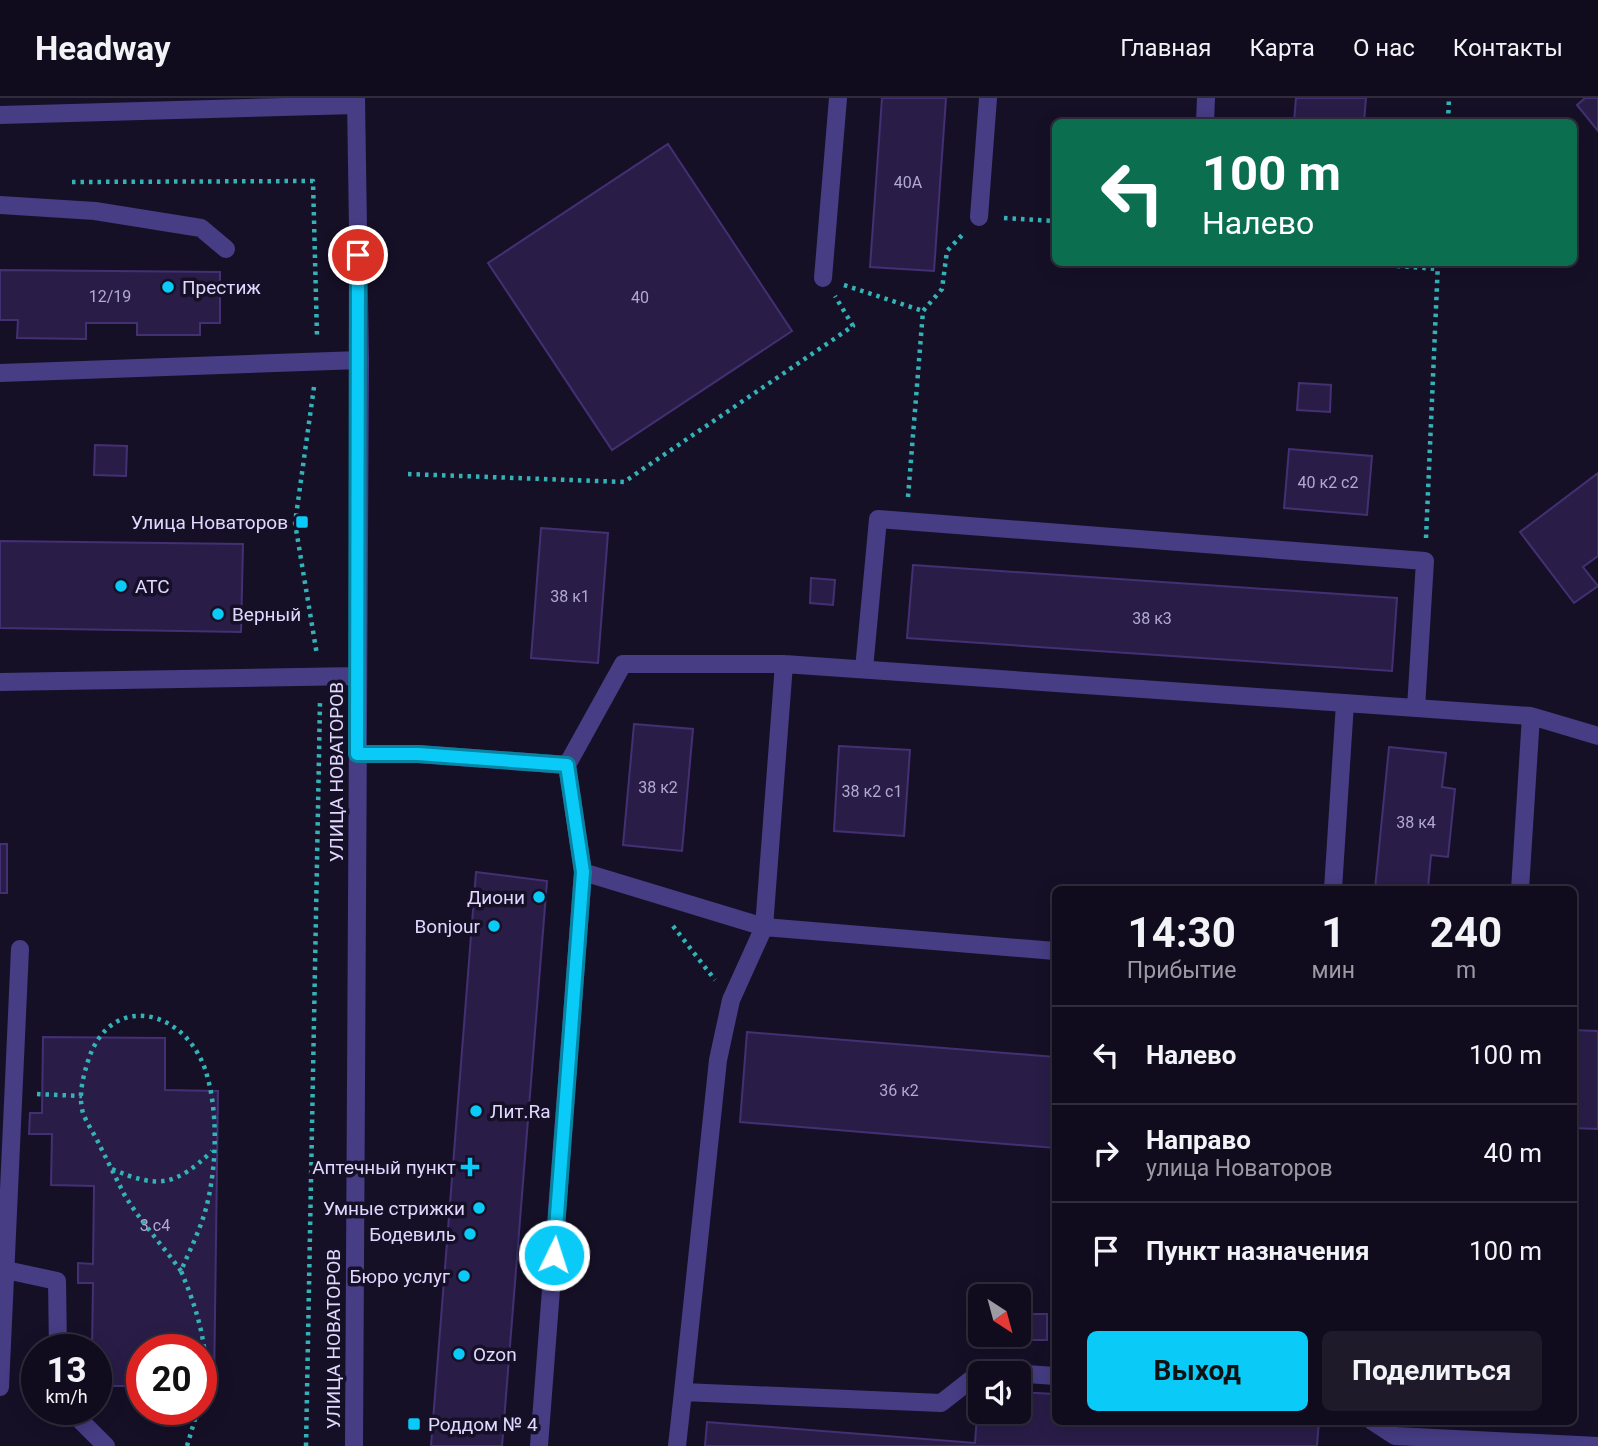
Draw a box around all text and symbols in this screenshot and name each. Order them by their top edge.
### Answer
text: Headway [35,29,171,68]
text: Главная [1120,34,1211,62]
text: Карта [1249,34,1315,62]
text: О нас [1353,34,1415,62]
text: Контакты [1453,34,1563,62]
text: 100 m [1202,145,1341,202]
icon: left [1087,147,1178,238]
house number: 40А [894,173,923,192]
text: Налево [1202,204,1314,242]
pin [328,225,388,285]
icon: arrive [339,236,377,274]
place label: Престиж [182,276,261,299]
marker: Престиж [160,279,176,295]
house number: 12/19 [89,287,131,306]
house number: 40 [631,288,649,307]
house number: 40 к2 с2 [1298,473,1358,492]
place label: Улица Новаторов [131,511,288,534]
marker: Улица Новаторов [294,514,310,530]
place label: АТС [135,575,170,598]
marker: АТС [113,578,129,594]
house number: 38 к1 [550,587,590,606]
place label: Верный [232,603,301,626]
marker: Верный [210,606,226,622]
house number: 38 к3 [1132,609,1172,628]
street label: УЛИЦА НОВАТОРОВ [325,682,348,862]
house number: 38 к2 [638,778,678,797]
house number: 38 к2 с1 [842,782,902,801]
house number: 38 к4 [1396,813,1436,832]
place label: Диони [467,886,525,909]
marker: Диони [531,889,547,905]
text: 14:30 [1128,908,1236,957]
text: 1 [1321,908,1345,957]
text: 240 [1430,908,1502,957]
place label: Bonjour [415,915,481,938]
marker: Bonjour [486,918,502,934]
text: Прибытие [1127,957,1237,984]
text: мин [1311,957,1355,984]
text: m [1456,957,1476,984]
icon: left [1087,1036,1125,1074]
text: Налево [1146,1040,1236,1070]
text: 100 m [1469,1040,1542,1070]
house number: 36 к2 [879,1081,919,1100]
place label: Лит.Ra [490,1100,551,1123]
marker: Лит.Ra [468,1103,484,1119]
text: Направо [1146,1125,1251,1155]
icon: right [1087,1134,1125,1172]
text: 40 m [1484,1138,1542,1168]
text: улица Новаторов [1146,1155,1333,1182]
place label: Аптечный пункт [312,1156,456,1179]
marker: Аптечный пункт [462,1159,478,1175]
place label: Умные стрижки [323,1197,465,1220]
marker: Умные стрижки [471,1200,487,1216]
house number: 3 с4 [140,1216,170,1235]
position arrow [517,1218,591,1292]
place label: Бодевиль [369,1223,456,1246]
marker: Бодевиль [462,1226,478,1242]
icon: arrive [1087,1232,1125,1270]
text: Пункт назначения [1146,1236,1370,1266]
text: 100 m [1469,1236,1542,1266]
street label: УЛИЦА НОВАТОРОВ [322,1249,345,1429]
place label: Бюро услуг [350,1265,450,1288]
marker: Бюро услуг [456,1268,472,1284]
north arrow [968,1284,1031,1348]
map controls [968,1284,1031,1424]
button: Выход [1087,1331,1308,1411]
button: Поделиться [1322,1331,1542,1411]
speed limit sign: 20 [126,1334,217,1425]
place label: Ozon [473,1343,517,1366]
marker: Ozon [451,1346,467,1362]
text: 13 [46,1350,87,1391]
button: sound [968,1361,1031,1424]
text: km/h [45,1386,88,1407]
place label: Роддом № 4 [428,1413,538,1436]
marker: Роддом № 4 [406,1416,422,1432]

